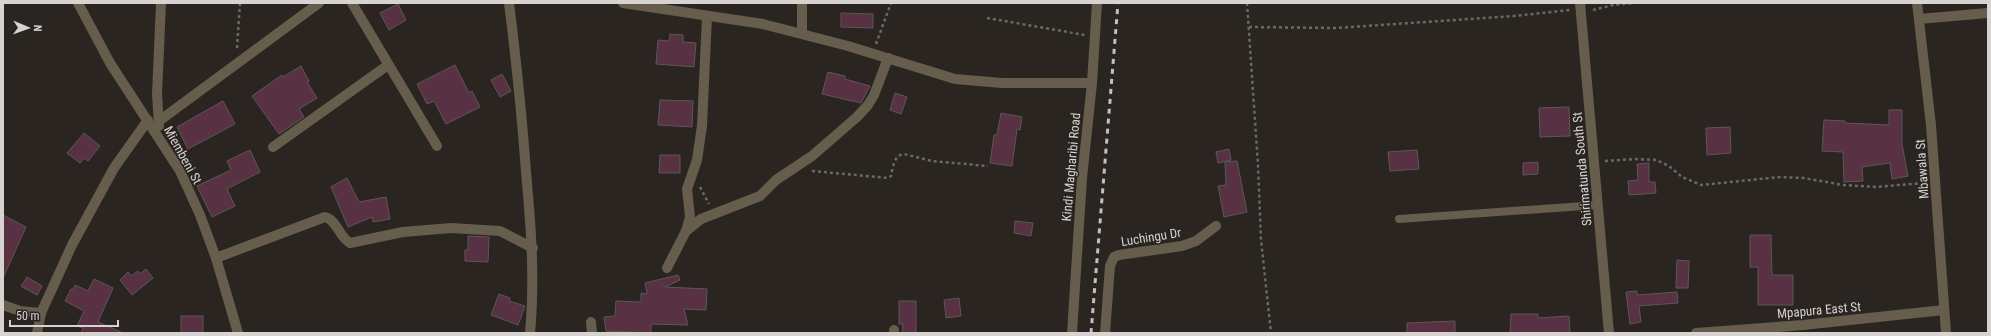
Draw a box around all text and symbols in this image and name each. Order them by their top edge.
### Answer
north arrow [8,8,48,48]
text: N [31,25,44,32]
street label: Shirimatunda South St [1570,111,1594,227]
street label: Kindi Magharibi Road [1059,112,1083,222]
street label: Miembeni St [161,123,205,187]
street label: Mbawala St [1912,138,1932,199]
street label: Luchingu Dr [1120,225,1182,249]
street label: Mpapura East St [1776,299,1862,321]
scale bar [10,302,118,328]
text: 50 m [16,309,40,323]

